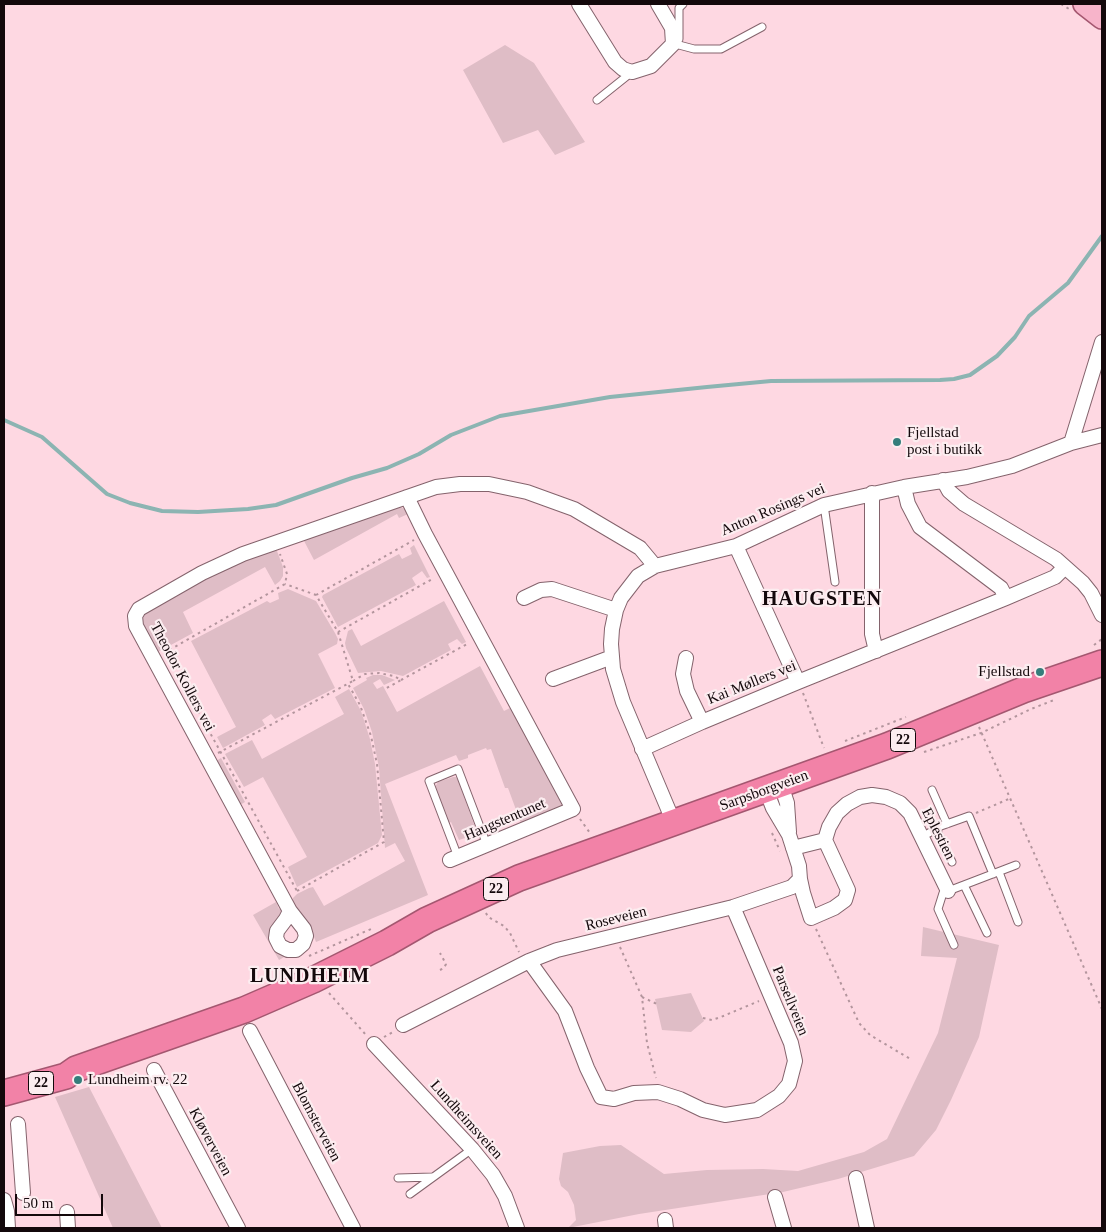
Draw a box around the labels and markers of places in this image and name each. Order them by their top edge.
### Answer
place label: Fjellstad post i butikk [907,424,982,459]
marker: Fjellstad post i butikk [891,436,903,448]
place label: Fjellstad [978,663,1030,681]
marker: Fjellstad [1034,666,1046,678]
place label: Lundheim rv. 22 [88,1071,187,1089]
marker: Lundheim rv. 22 [72,1074,84,1086]

